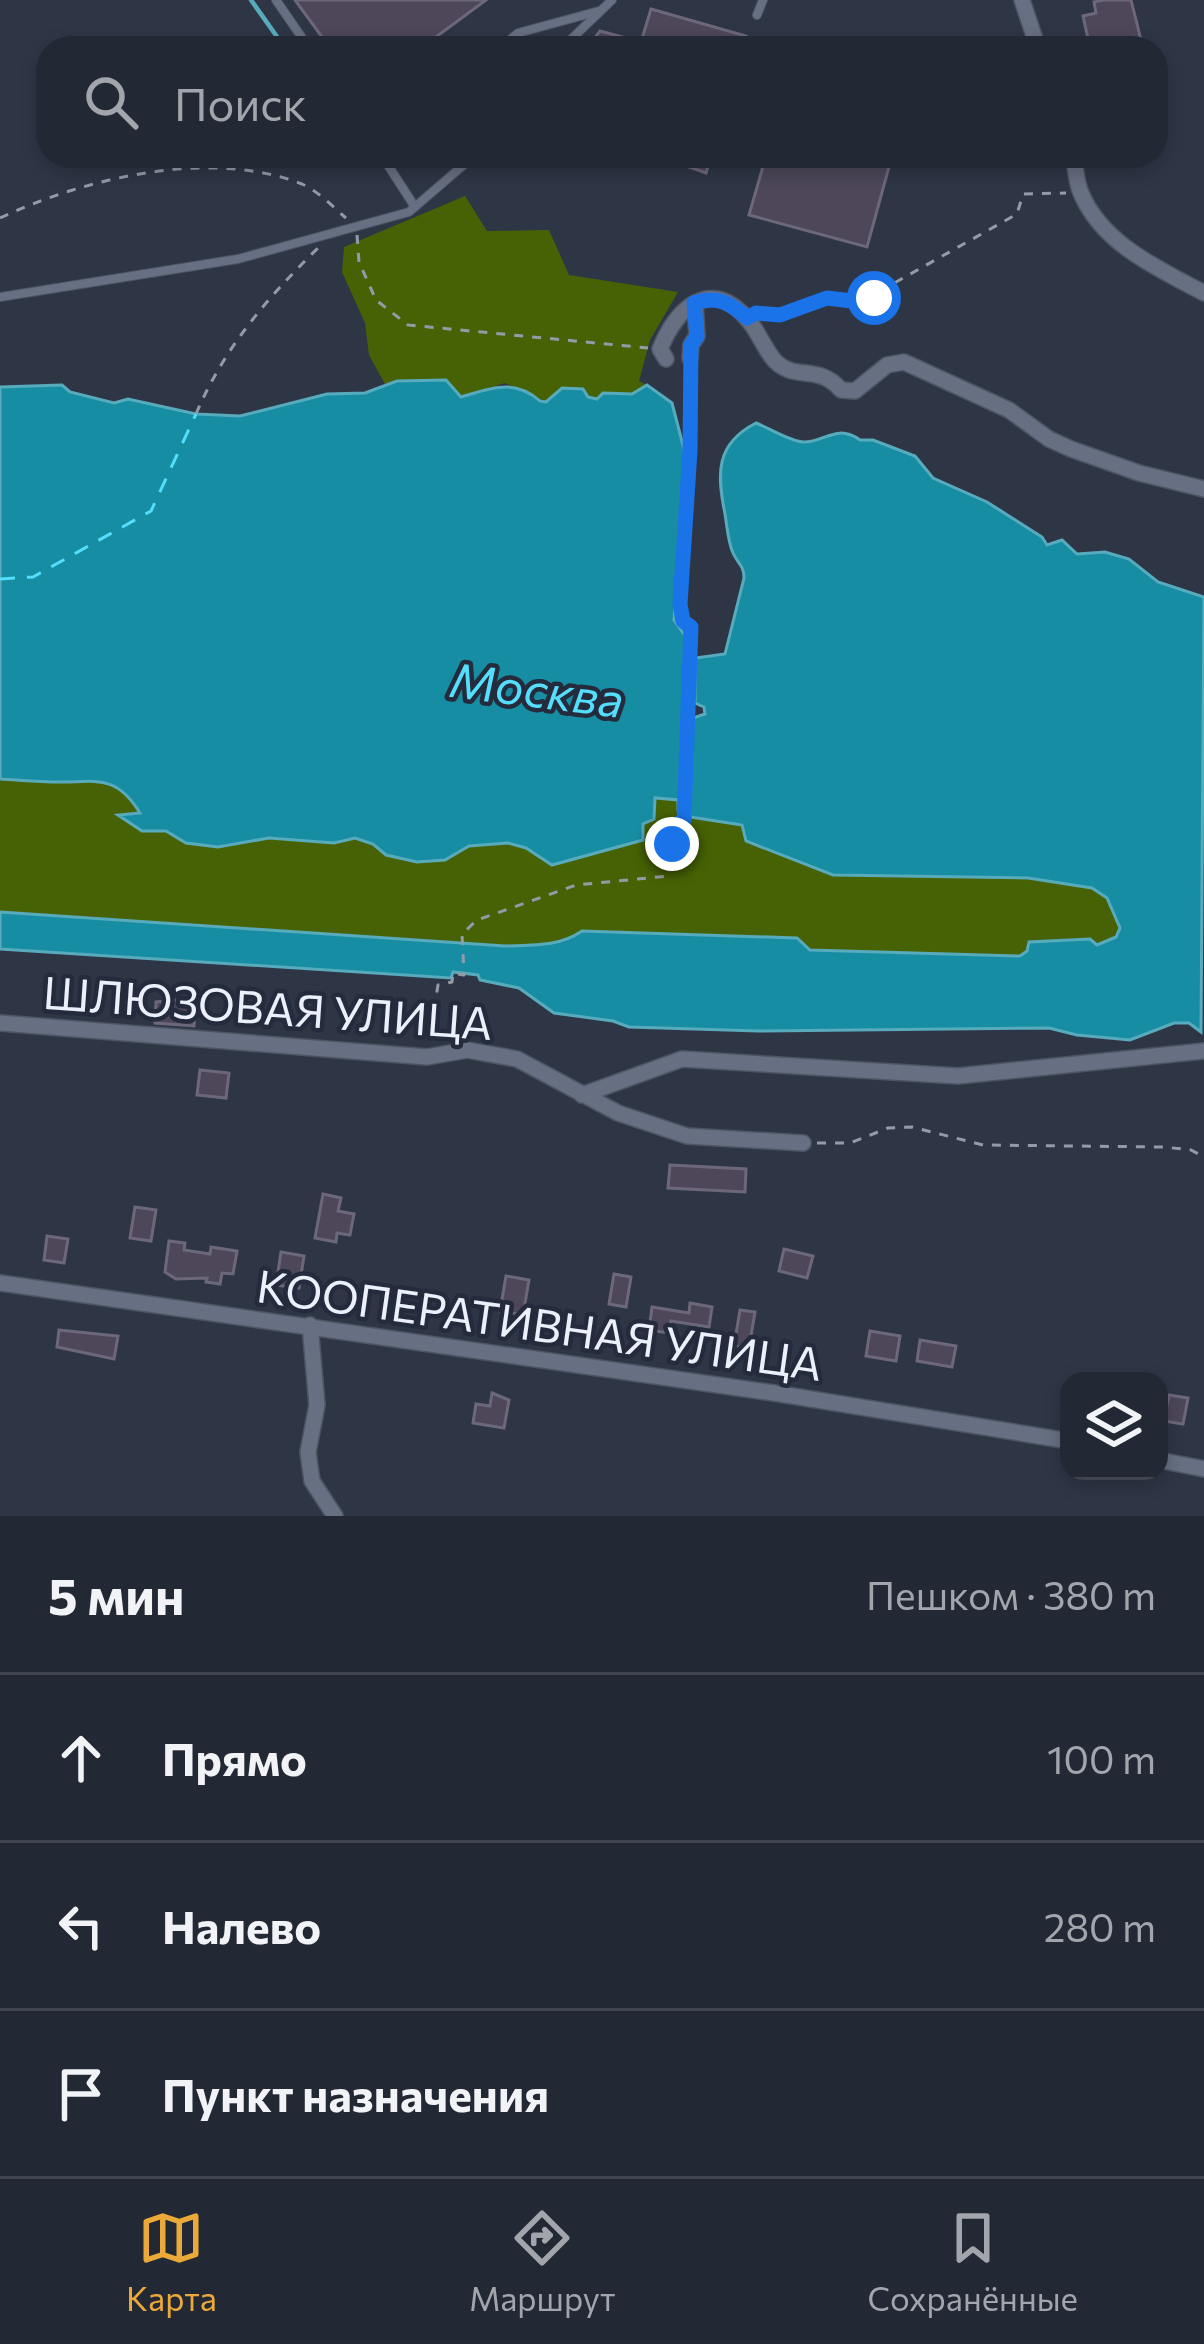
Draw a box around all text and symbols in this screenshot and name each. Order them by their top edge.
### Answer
search box [36,36,1168,168]
icon: search [78,69,144,135]
text: Поиск [174,75,307,130]
route start [847,271,901,325]
water label: Москва [447,648,627,728]
route end [645,817,699,871]
street label: ШЛЮЗОВАЯ УЛИЦА [41,963,495,1049]
street label: КООПЕРАТИВНАЯ УЛИЦА [254,1256,826,1390]
map controls [1060,1372,1168,1480]
button: layers [1060,1372,1168,1480]
text: 5 мин [48,1563,185,1626]
text: Пешком · 380 m [866,1570,1156,1618]
icon: ahead [48,1725,114,1791]
text: Прямо [162,1730,307,1785]
text: 100 m [1047,1734,1156,1782]
icon: left [48,1893,114,1959]
text: Налево [162,1898,321,1953]
text: 280 m [1044,1902,1156,1950]
icon: arrive [48,2061,114,2127]
text: Пункт назначения [162,2066,549,2121]
tab: Карта [126,2205,217,2318]
tab: Маршрут [469,2205,615,2318]
tab: Сохранённые [867,2205,1078,2318]

